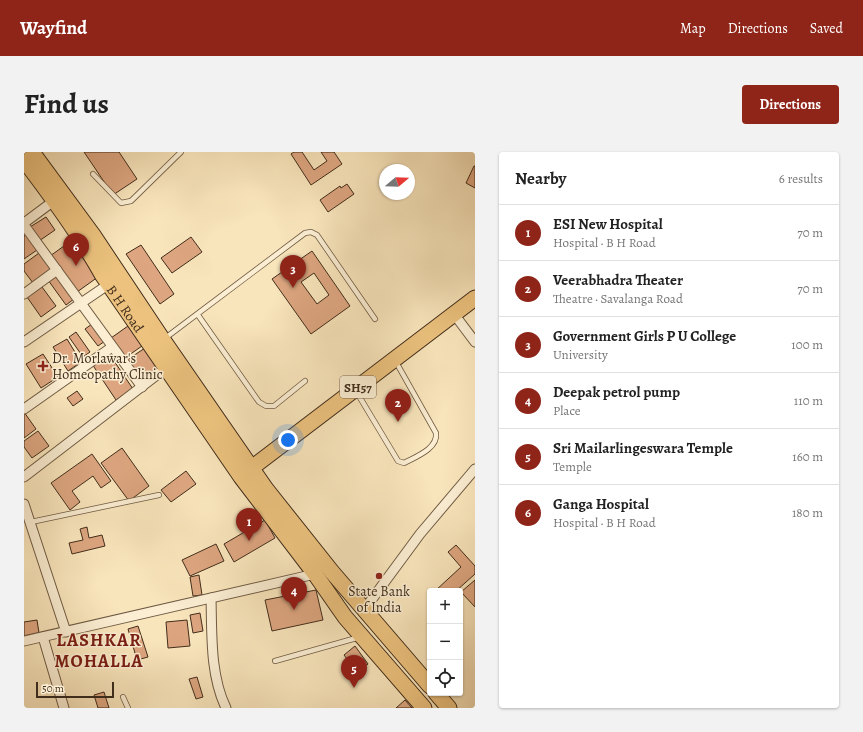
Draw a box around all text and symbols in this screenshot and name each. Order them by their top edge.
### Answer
text: Wayfind [20,15,87,41]
text: Map [680,19,706,38]
text: Directions [728,19,788,38]
text: Saved [810,19,843,38]
text: Find us [24,85,109,123]
button: Directions [742,85,839,124]
north arrow [379,164,415,200]
text: Nearby [515,167,566,190]
text: 6 results [779,170,823,187]
text: ESI New Hospital [553,214,663,234]
text: 1 [526,224,530,241]
text: 70 m [797,224,823,241]
pin: 6 [63,233,89,266]
text: Hospital · B H Road [553,234,656,251]
pin: 3 [280,255,306,288]
text: Veerabhadra Theater [553,270,683,290]
text: 2 [525,280,531,297]
text: 70 m [797,280,823,297]
street label: B H Road [102,281,148,337]
text: Theatre · Savalanga Road [553,290,683,307]
text: Government Girls P U College [553,326,736,346]
text: 3 [525,336,531,353]
text: 100 m [791,336,823,353]
text: University [553,346,608,363]
place label: Dr. Morlawar's Homeopathy Clinic [52,349,163,384]
marker: Dr. Morlawar's Homeopathy Clinic [37,360,49,372]
road number: SH57 [340,376,376,398]
text: Deepak petrol pump [553,382,680,402]
pin: 2 [385,389,411,422]
text: 4 [525,392,531,409]
text: 110 m [794,392,823,409]
text: Place [553,402,581,419]
your location [278,430,298,450]
text: Sri Mailarlingeswara Temple [553,438,733,458]
text: 5 [525,448,531,465]
text: 160 m [792,448,823,465]
text: Temple [553,458,592,475]
text: Ganga Hospital [553,494,649,514]
text: 6 [525,504,531,521]
text: 180 m [792,504,823,521]
pin: 1 [236,508,262,541]
text: Hospital · B H Road [553,514,656,531]
marker: State Bank of India [374,571,384,581]
pin: 4 [281,577,307,610]
place label: State Bank of India [348,582,410,617]
map controls [427,588,463,696]
button: + [427,588,463,624]
button: − [427,624,463,660]
district label: LASHKAR MOHALLA [54,628,144,673]
pin: 5 [341,655,367,688]
button: locate [427,660,463,696]
scale bar [36,680,114,699]
text: 50 m [42,681,64,696]

